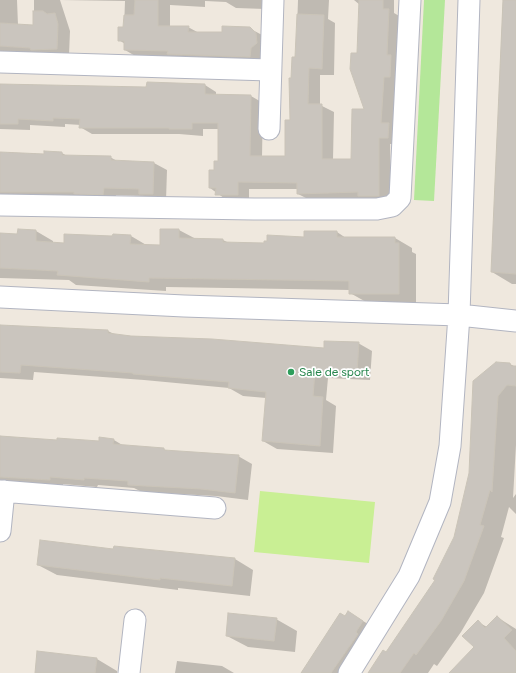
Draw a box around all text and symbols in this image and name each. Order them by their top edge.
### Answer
place label: Sale de sport [299,365,369,379]
marker: Sale de sport [286,367,296,377]

